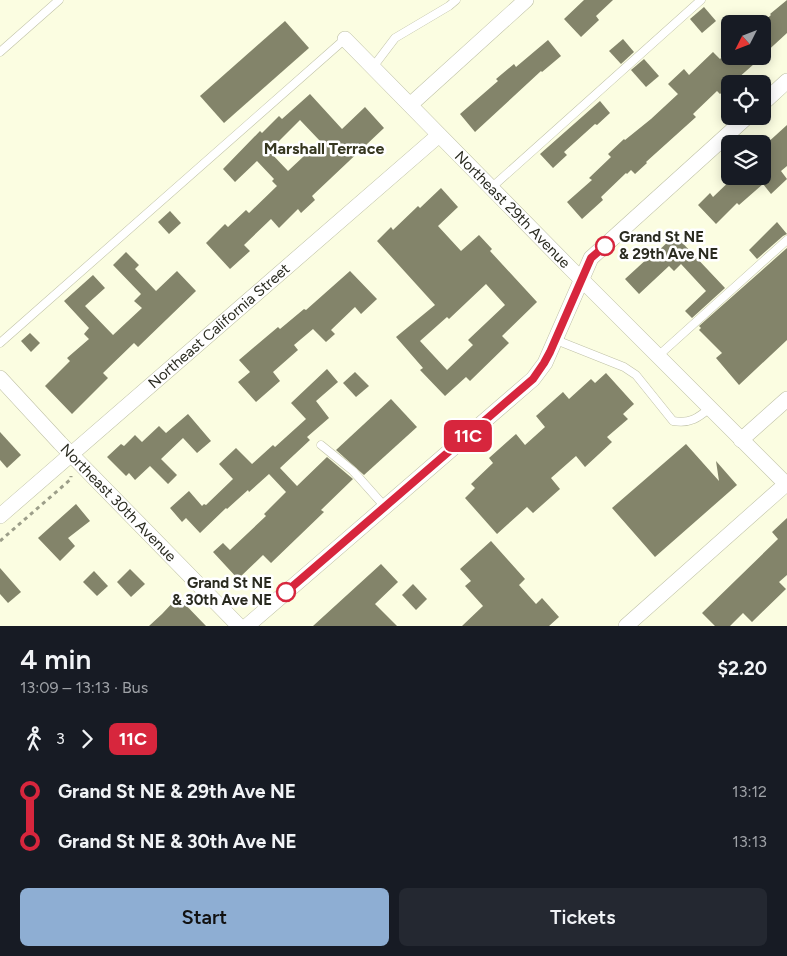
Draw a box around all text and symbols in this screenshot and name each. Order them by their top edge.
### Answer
north arrow [721,15,771,65]
map controls [721,15,771,185]
button: locate [721,75,771,125]
button: layers [721,135,771,185]
district label: Marshall Terrace [264,139,384,158]
street label: Northeast 29th Avenue [451,147,574,272]
place label: Grand St NE & 29th Ave NE [619,228,718,263]
marker: Grand St NE & 29th Ave NE [595,236,615,256]
street label: Northeast California Street [145,259,294,392]
line badge: 11C [439,420,497,452]
text: 11C [454,425,482,447]
street label: Northeast 30th Avenue [57,440,180,566]
place label: Grand St NE & 30th Ave NE [172,574,272,609]
marker: Grand St NE & 30th Ave NE [276,582,296,602]
text: 4 min [20,642,91,676]
text: $2.20 [717,657,767,680]
text: 13:09 – 13:13 · Bus [20,678,148,697]
icon: walk [20,725,48,753]
icon: forward [73,725,101,753]
text: 11C [119,728,147,750]
text: 3 [56,729,65,748]
text: Grand St NE & 29th Ave NE [58,780,296,803]
text: 13:12 [732,782,767,801]
text: Grand St NE & 30th Ave NE [58,830,297,853]
text: 13:13 [732,832,767,851]
button: Start [20,888,389,946]
button: Tickets [399,888,767,946]

